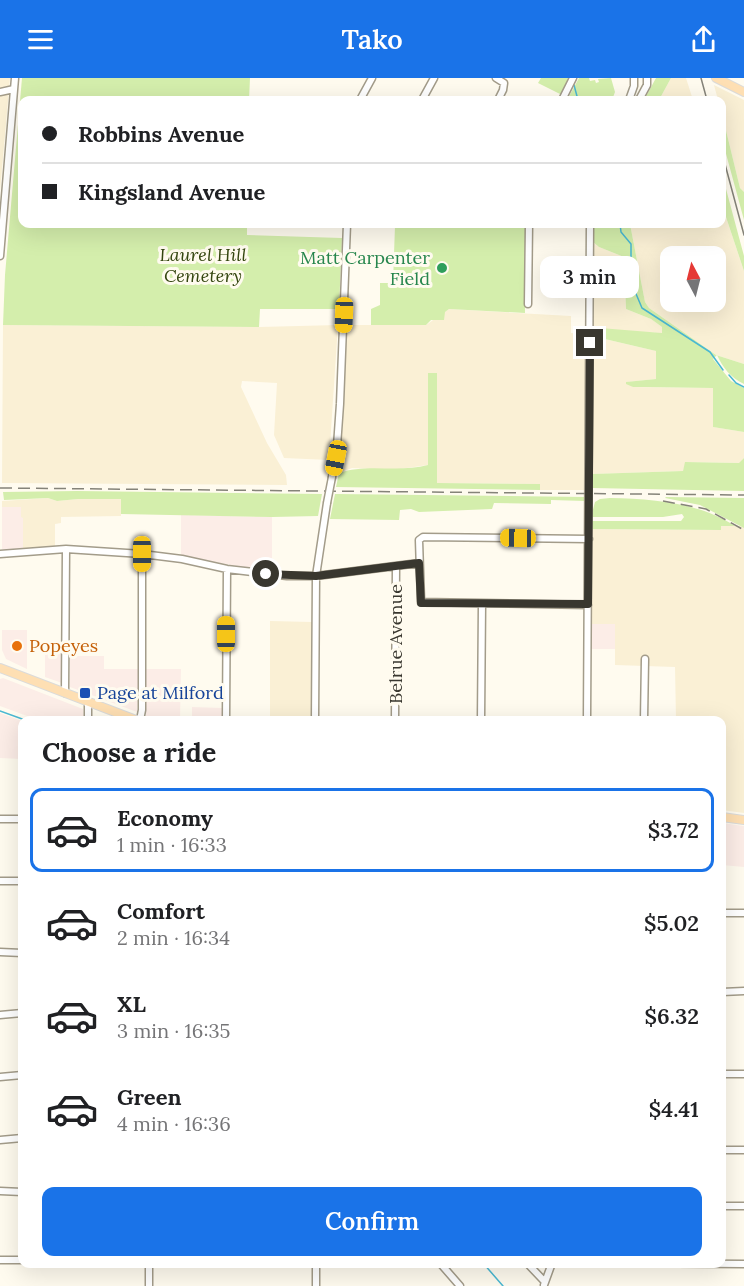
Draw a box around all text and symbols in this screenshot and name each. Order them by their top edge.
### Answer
text: Tako [341,22,403,56]
icon: menu [24,23,57,56]
icon: share [687,23,720,56]
text: Robbins Avenue [78,120,244,148]
text: Kingsland Avenue [78,178,265,206]
park label: Laurel Hill Cemetery [159,243,247,287]
place label: Matt Carpenter Field [300,246,430,290]
north arrow [660,246,726,312]
map controls [660,246,726,312]
callout: 3 min [540,256,640,298]
marker: Matt Carpenter Field [435,261,449,275]
text: 3 min [563,264,616,289]
car [334,297,354,333]
route end [576,329,603,356]
car [324,439,348,477]
car [500,529,536,547]
car [133,536,151,572]
route start [252,560,279,587]
street label: Belrue Avenue [384,584,407,704]
car [217,616,235,652]
place label: Popeyes [29,634,98,657]
marker: Popeyes [10,639,24,653]
place label: Page at Milford [97,681,224,704]
marker: Page at Milford [78,686,92,700]
text: Choose a ride [42,735,216,769]
icon: car [45,803,99,857]
text: Economy [117,804,213,832]
text: $3.72 [648,816,699,844]
text: 1 min · 16:33 [117,832,227,857]
icon: car [45,896,99,950]
text: Comfort [117,897,205,925]
text: $5.02 [644,909,699,937]
text: 2 min · 16:34 [117,925,230,950]
icon: car [45,989,99,1043]
text: XL [117,990,146,1018]
text: $6.32 [645,1002,699,1030]
text: 3 min · 16:35 [117,1018,230,1043]
icon: car [45,1082,99,1136]
text: Green [117,1083,182,1111]
text: $4.41 [649,1095,699,1123]
text: 4 min · 16:36 [117,1111,231,1136]
button: Confirm [42,1187,702,1256]

